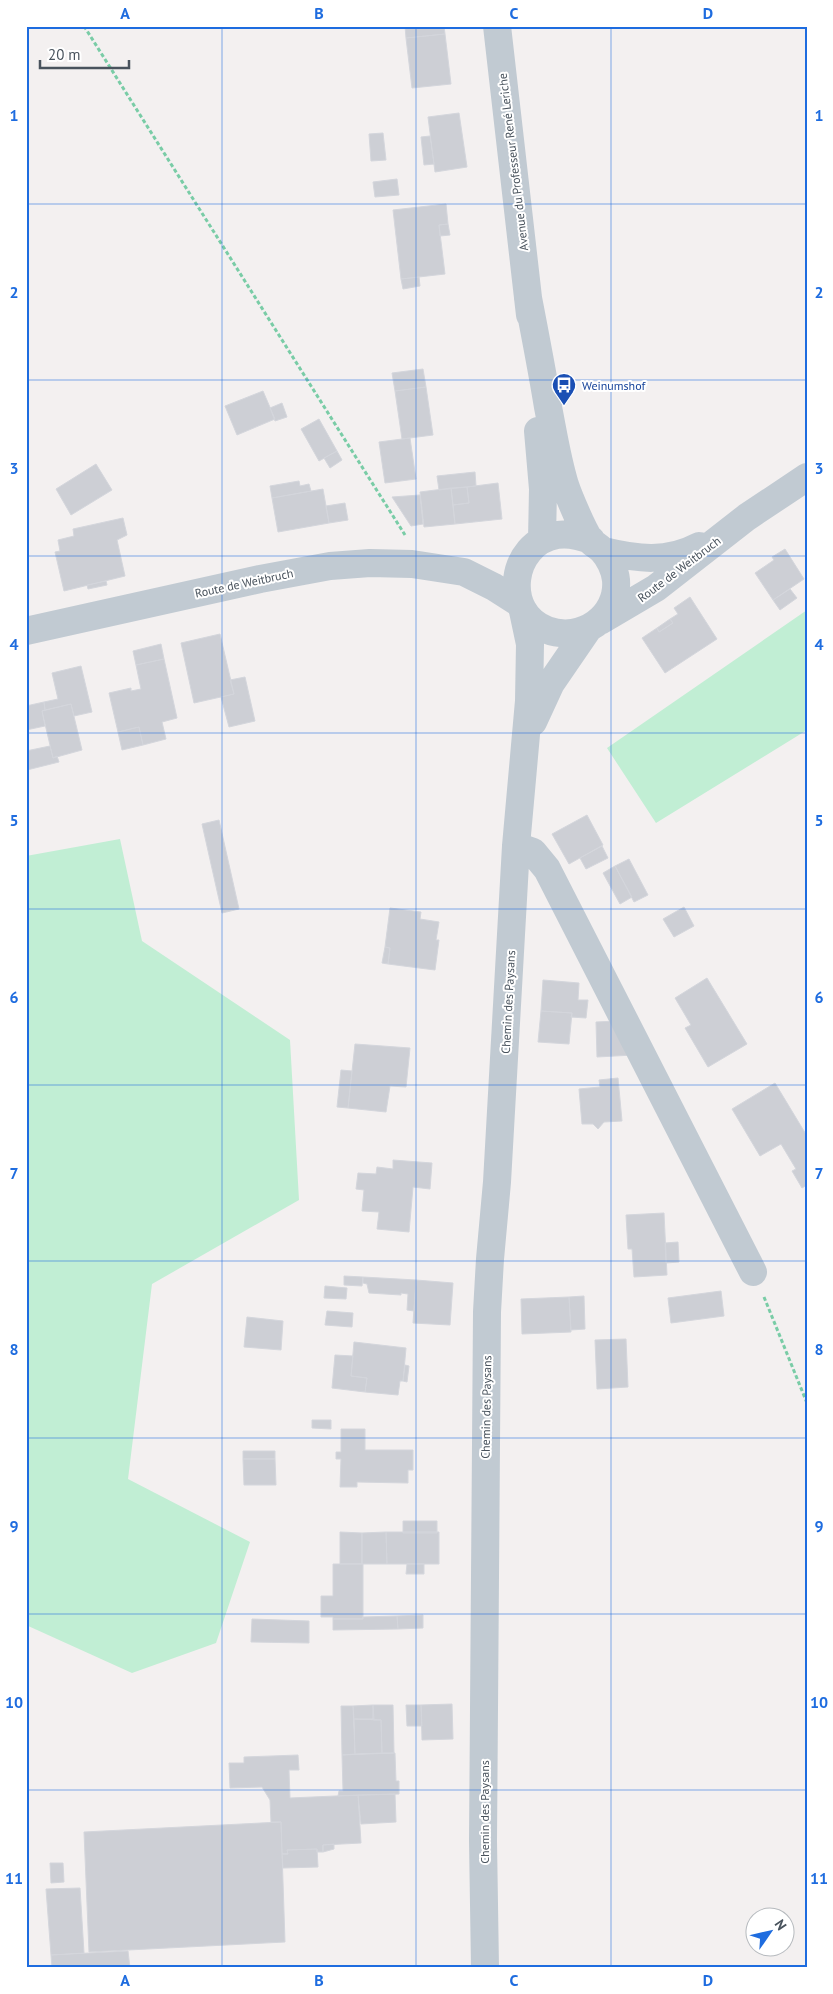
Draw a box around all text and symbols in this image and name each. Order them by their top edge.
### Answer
text: A [120,3,130,23]
text: B [314,3,324,23]
text: C [510,3,519,23]
text: D [703,3,713,23]
scale bar [40,38,129,70]
text: 20 m [48,45,81,64]
street label: Avenue du Professeur René Leriche [495,72,531,252]
text: 1 [9,105,19,125]
text: 1 [814,105,824,125]
text: 2 [9,282,19,302]
text: 2 [814,282,824,302]
bus stop icon: Weinumshof [551,372,577,406]
place label: Weinumshof [582,378,646,393]
text: 3 [9,458,19,478]
text: 3 [814,458,824,478]
street label: Route de Weitbruch [635,533,723,605]
street label: Route de Weitbruch [194,565,294,601]
text: 4 [9,634,19,654]
text: 4 [814,634,824,654]
text: 5 [9,810,19,830]
text: 5 [814,810,824,830]
street label: Chemin des Paysans [498,950,518,1054]
text: 6 [9,987,19,1007]
text: 6 [814,987,824,1007]
text: 7 [9,1163,19,1183]
text: 7 [814,1163,824,1183]
text: 8 [9,1339,19,1359]
text: 8 [814,1339,824,1359]
street label: Chemin des Paysans [478,1355,494,1459]
text: 9 [9,1516,19,1536]
text: 9 [814,1516,824,1536]
text: 10 [5,1692,23,1712]
text: 10 [810,1692,828,1712]
street label: Chemin des Paysans [477,1760,492,1864]
text: 11 [5,1868,23,1888]
text: 11 [810,1868,828,1888]
north arrow [746,1906,796,1956]
text: N [771,1916,791,1934]
text: A [120,1970,130,1990]
text: B [314,1970,324,1990]
text: C [510,1970,519,1990]
text: D [703,1970,713,1990]

